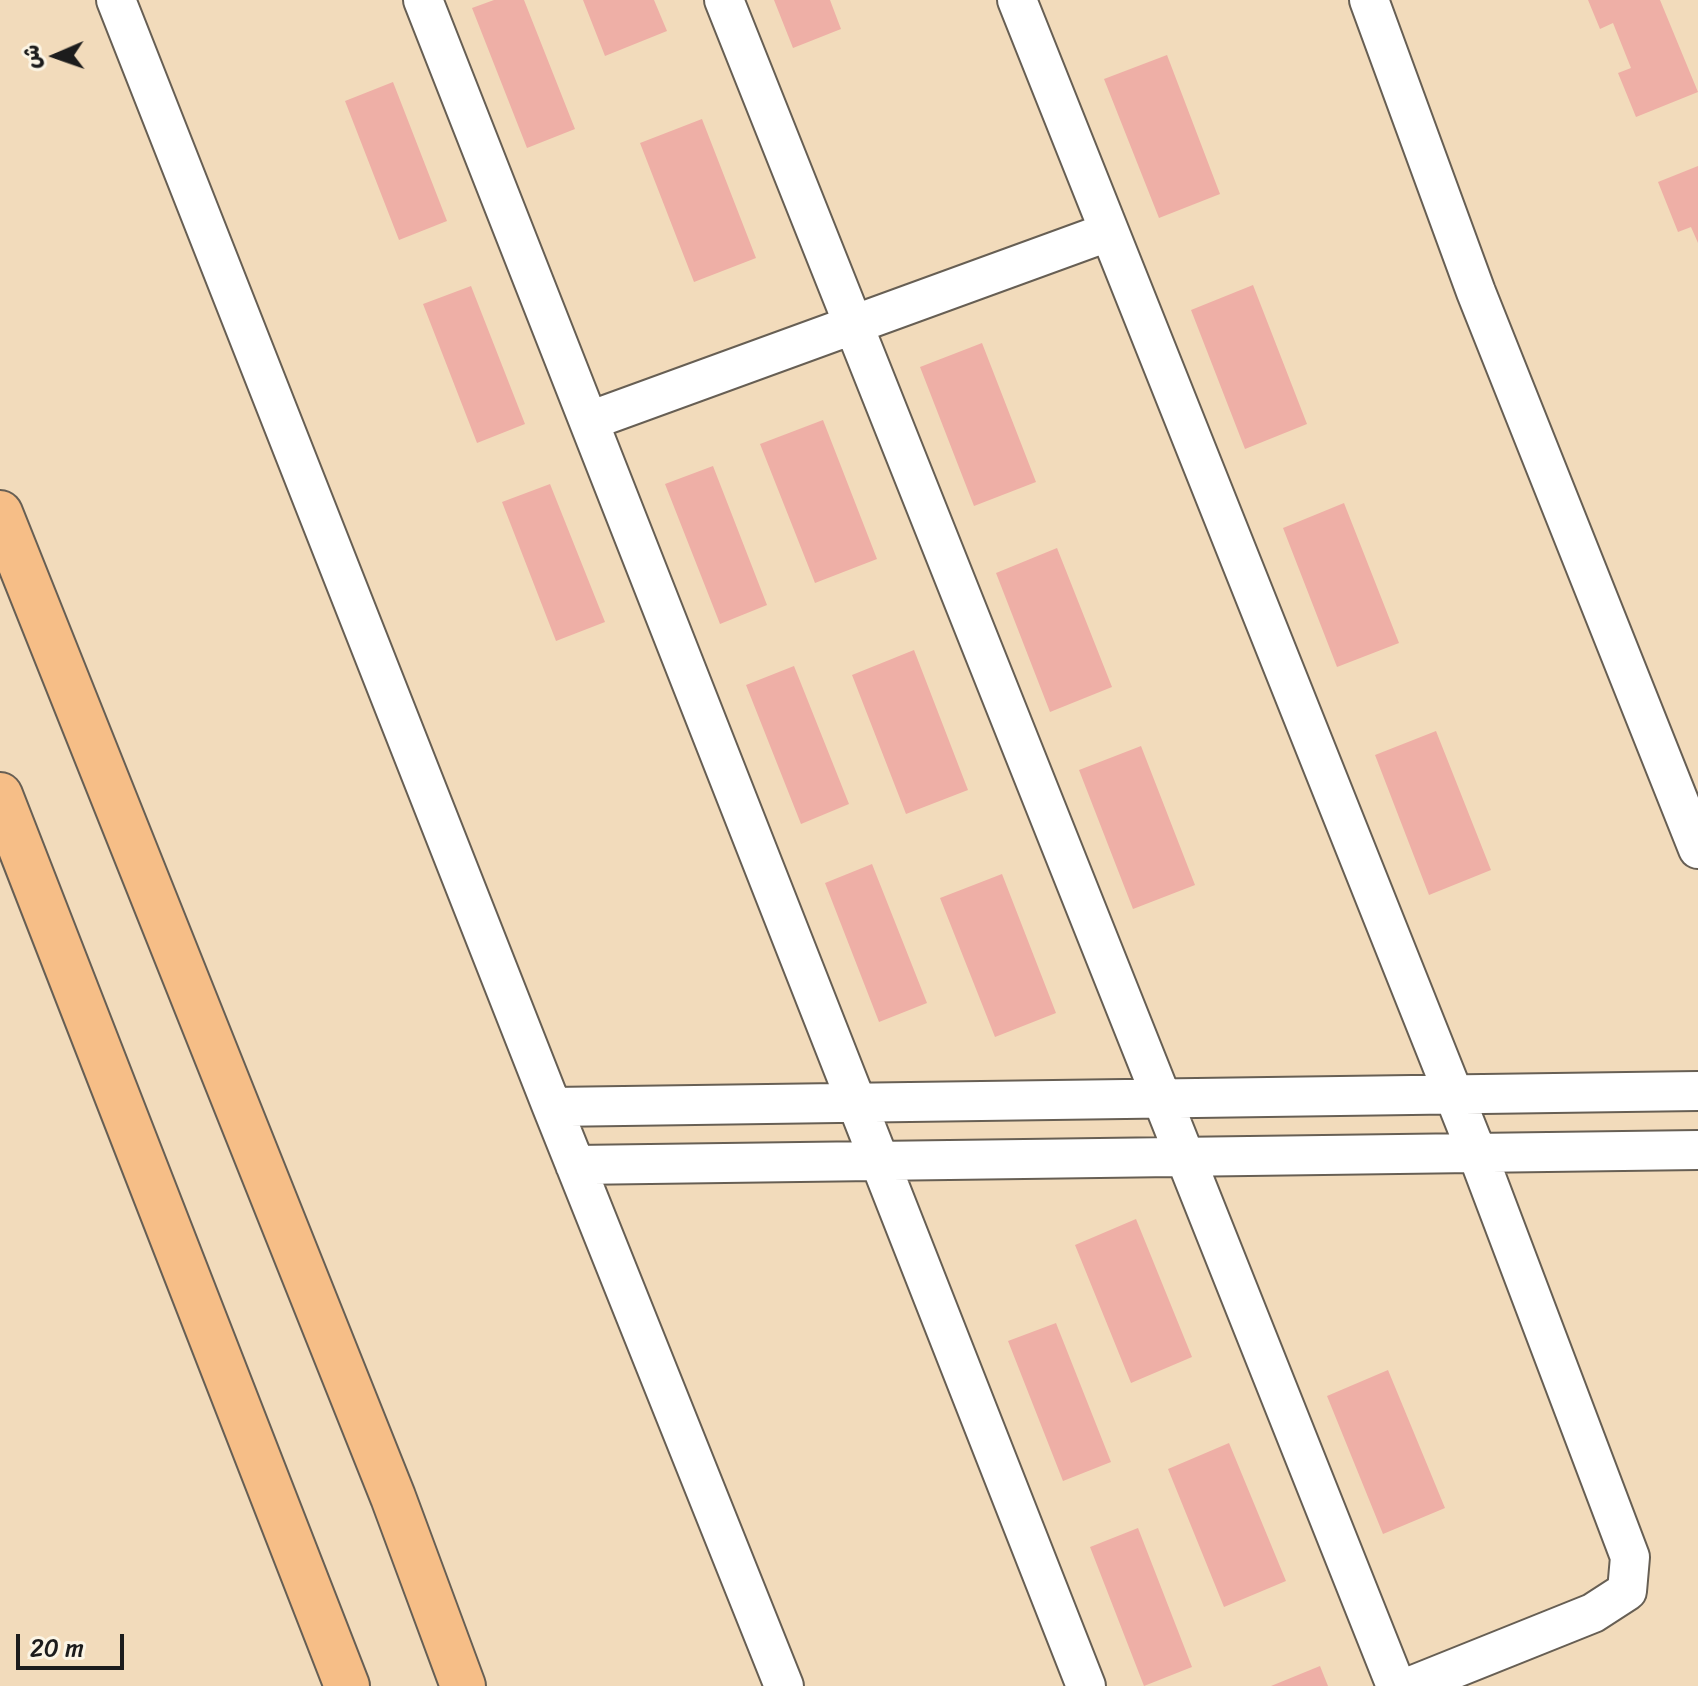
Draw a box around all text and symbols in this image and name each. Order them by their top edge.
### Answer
north arrow [16,16,96,96]
text: ش [12,44,51,70]
scale bar [20,1618,128,1668]
text: 20 m [30,1627,84,1669]

